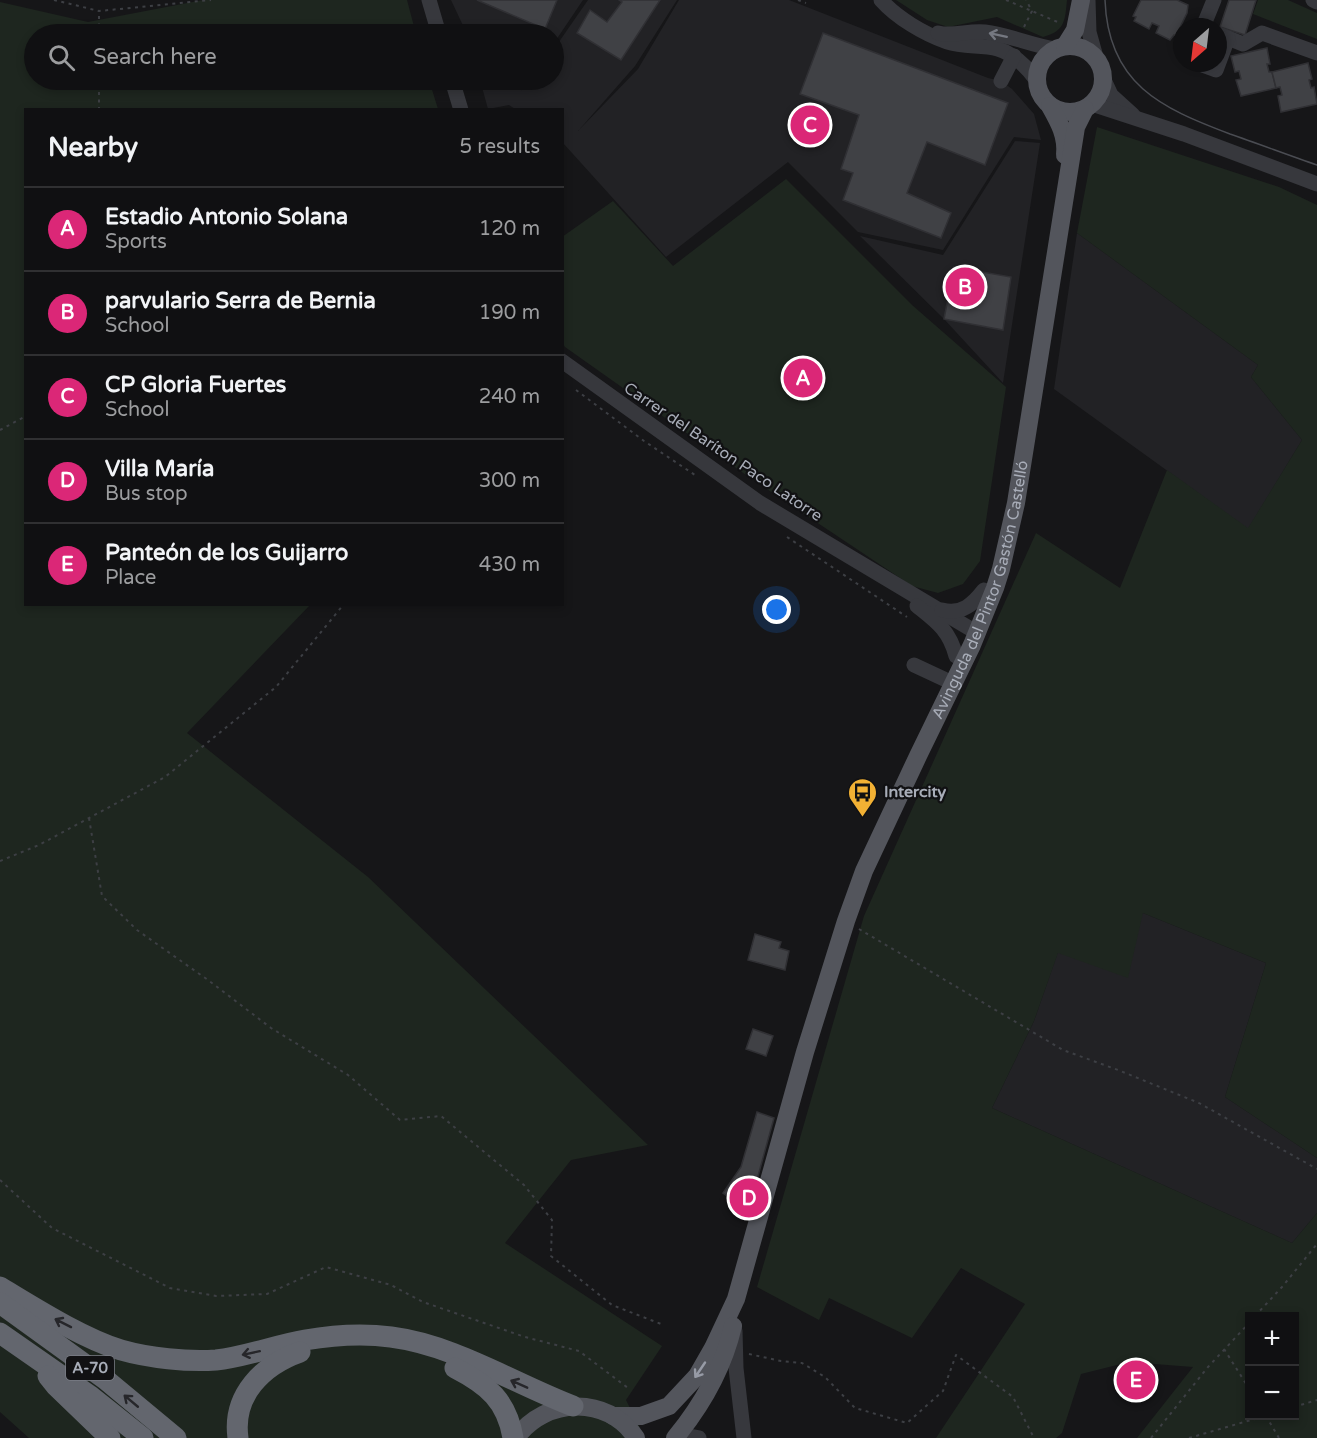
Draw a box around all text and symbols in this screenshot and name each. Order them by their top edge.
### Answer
north arrow [1173,18,1227,72]
search box [24,24,564,90]
one-way arrow [989,28,1008,40]
icon: search [45,41,78,74]
text: Search here [93,44,217,70]
pin: C [790,102,830,148]
text: Nearby [48,132,138,163]
text: 5 results [460,135,540,159]
text: Estadio Antonio Solana [105,204,348,230]
text: A [60,217,75,241]
text: 120 m [479,217,540,241]
text: Sports [105,230,167,254]
pin: B [946,264,984,310]
text: parvulario Serra de Bernia [105,288,376,314]
text: B [61,301,74,325]
text: 190 m [479,301,540,325]
text: School [105,314,169,338]
pin: A [784,356,822,400]
text: CP Gloria Fuertes [105,372,286,398]
street label: Carrer del Baríton Paco Latorre [620,378,826,526]
text: C [61,385,74,409]
text: 240 m [479,385,540,409]
text: School [105,398,169,422]
text: Villa María [105,456,214,482]
street label: Avinguda del Pintor Gastón Castelló [928,459,1033,722]
text: D [60,469,75,493]
text: 300 m [479,469,540,493]
text: Bus stop [105,482,188,506]
text: Panteón de los Guijarro [105,540,348,566]
text: E [61,553,74,577]
text: 430 m [479,553,540,577]
text: Place [105,566,156,590]
your location [762,595,791,624]
bus stop icon: Intercity [847,776,879,818]
place label: Intercity [884,782,946,802]
pin: D [730,1176,768,1220]
map controls [1245,1312,1299,1420]
button: + [1245,1312,1299,1366]
one-way arrow [55,1317,73,1329]
one-way arrow [242,1347,261,1359]
road number: A-70 [66,1356,114,1380]
pin: E [1116,1358,1156,1402]
one-way arrow [694,1362,706,1378]
button: − [1245,1366,1299,1420]
one-way arrow [510,1377,528,1388]
one-way arrow [124,1394,139,1408]

